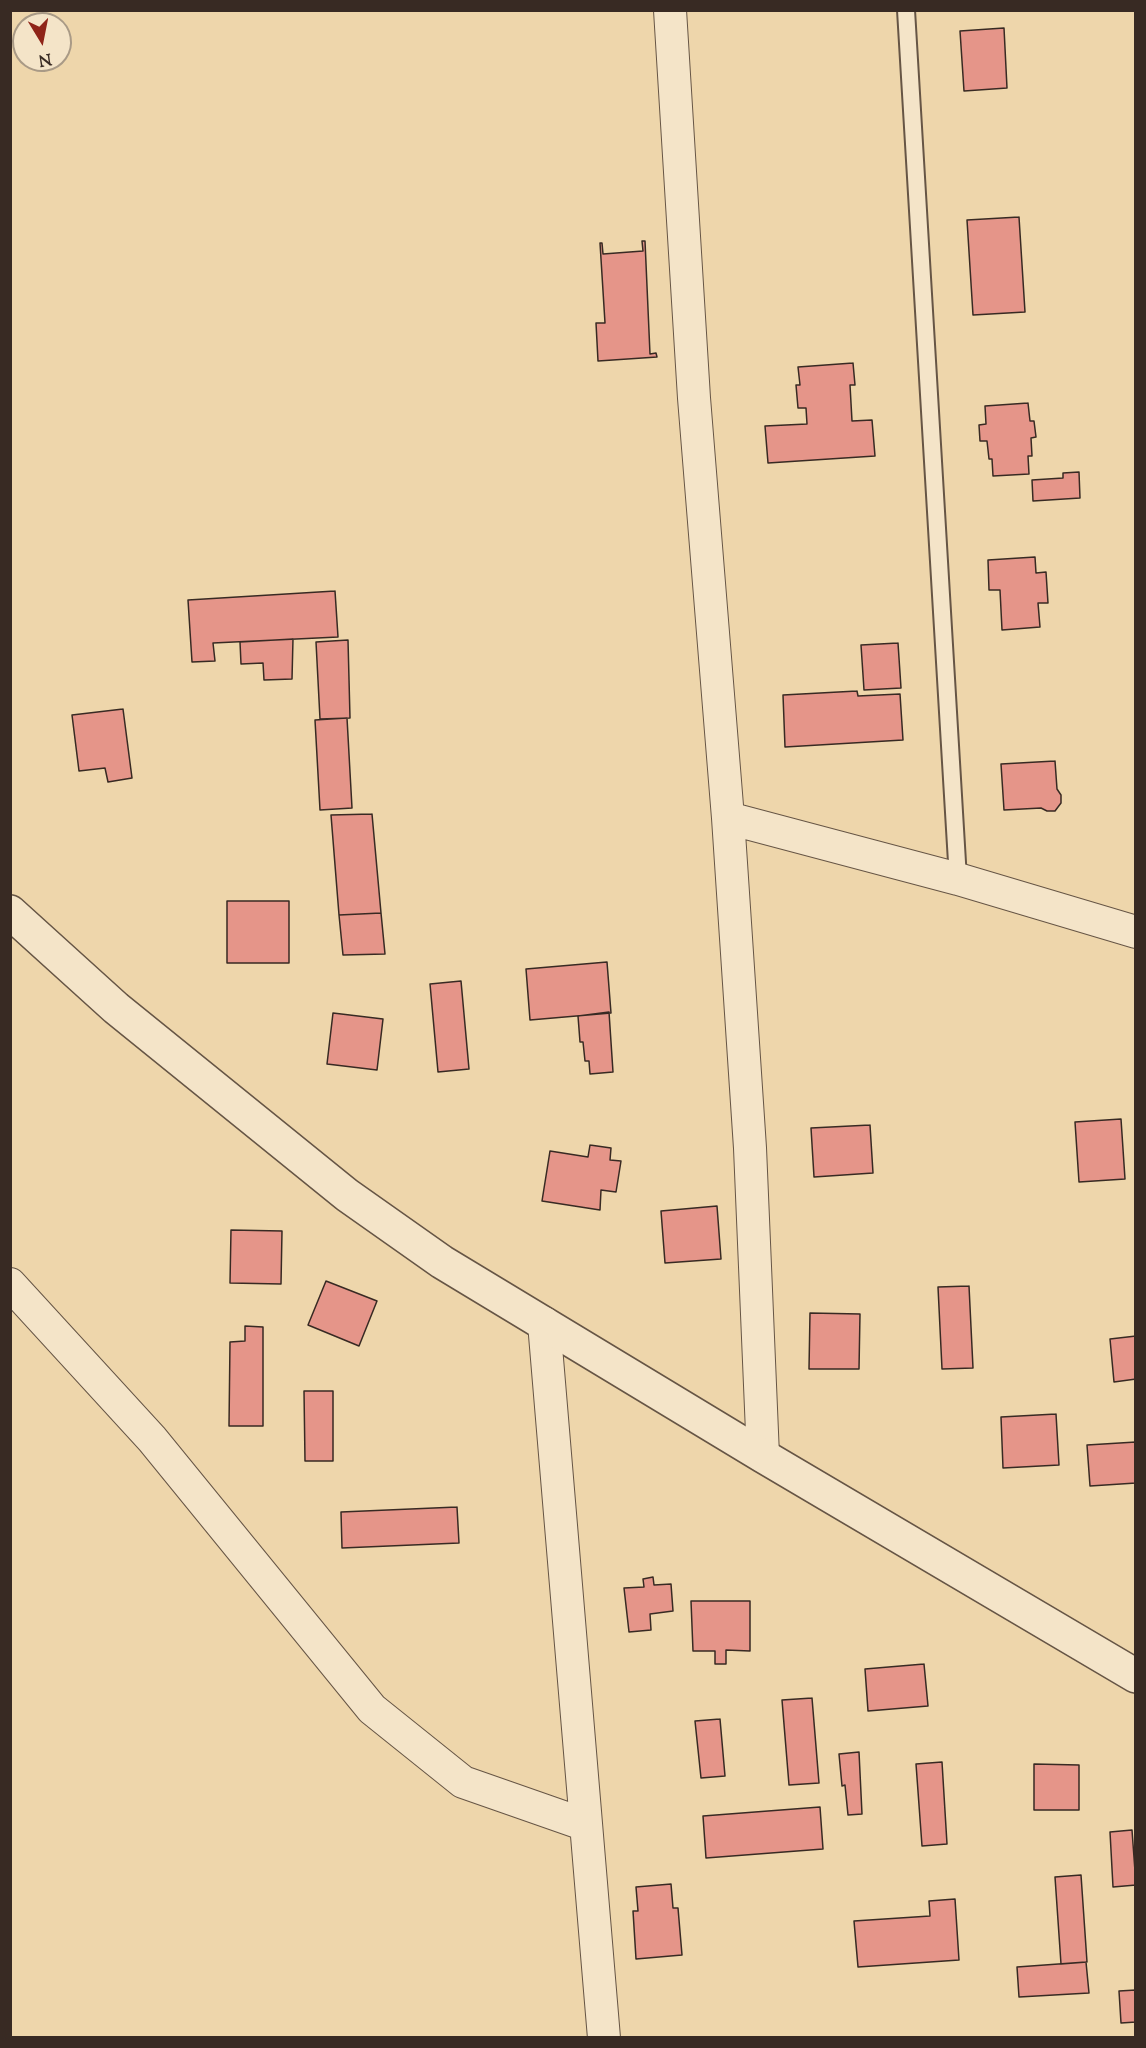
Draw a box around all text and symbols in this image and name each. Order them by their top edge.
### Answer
north arrow [12,12,72,72]
text: N [37,46,53,71]

